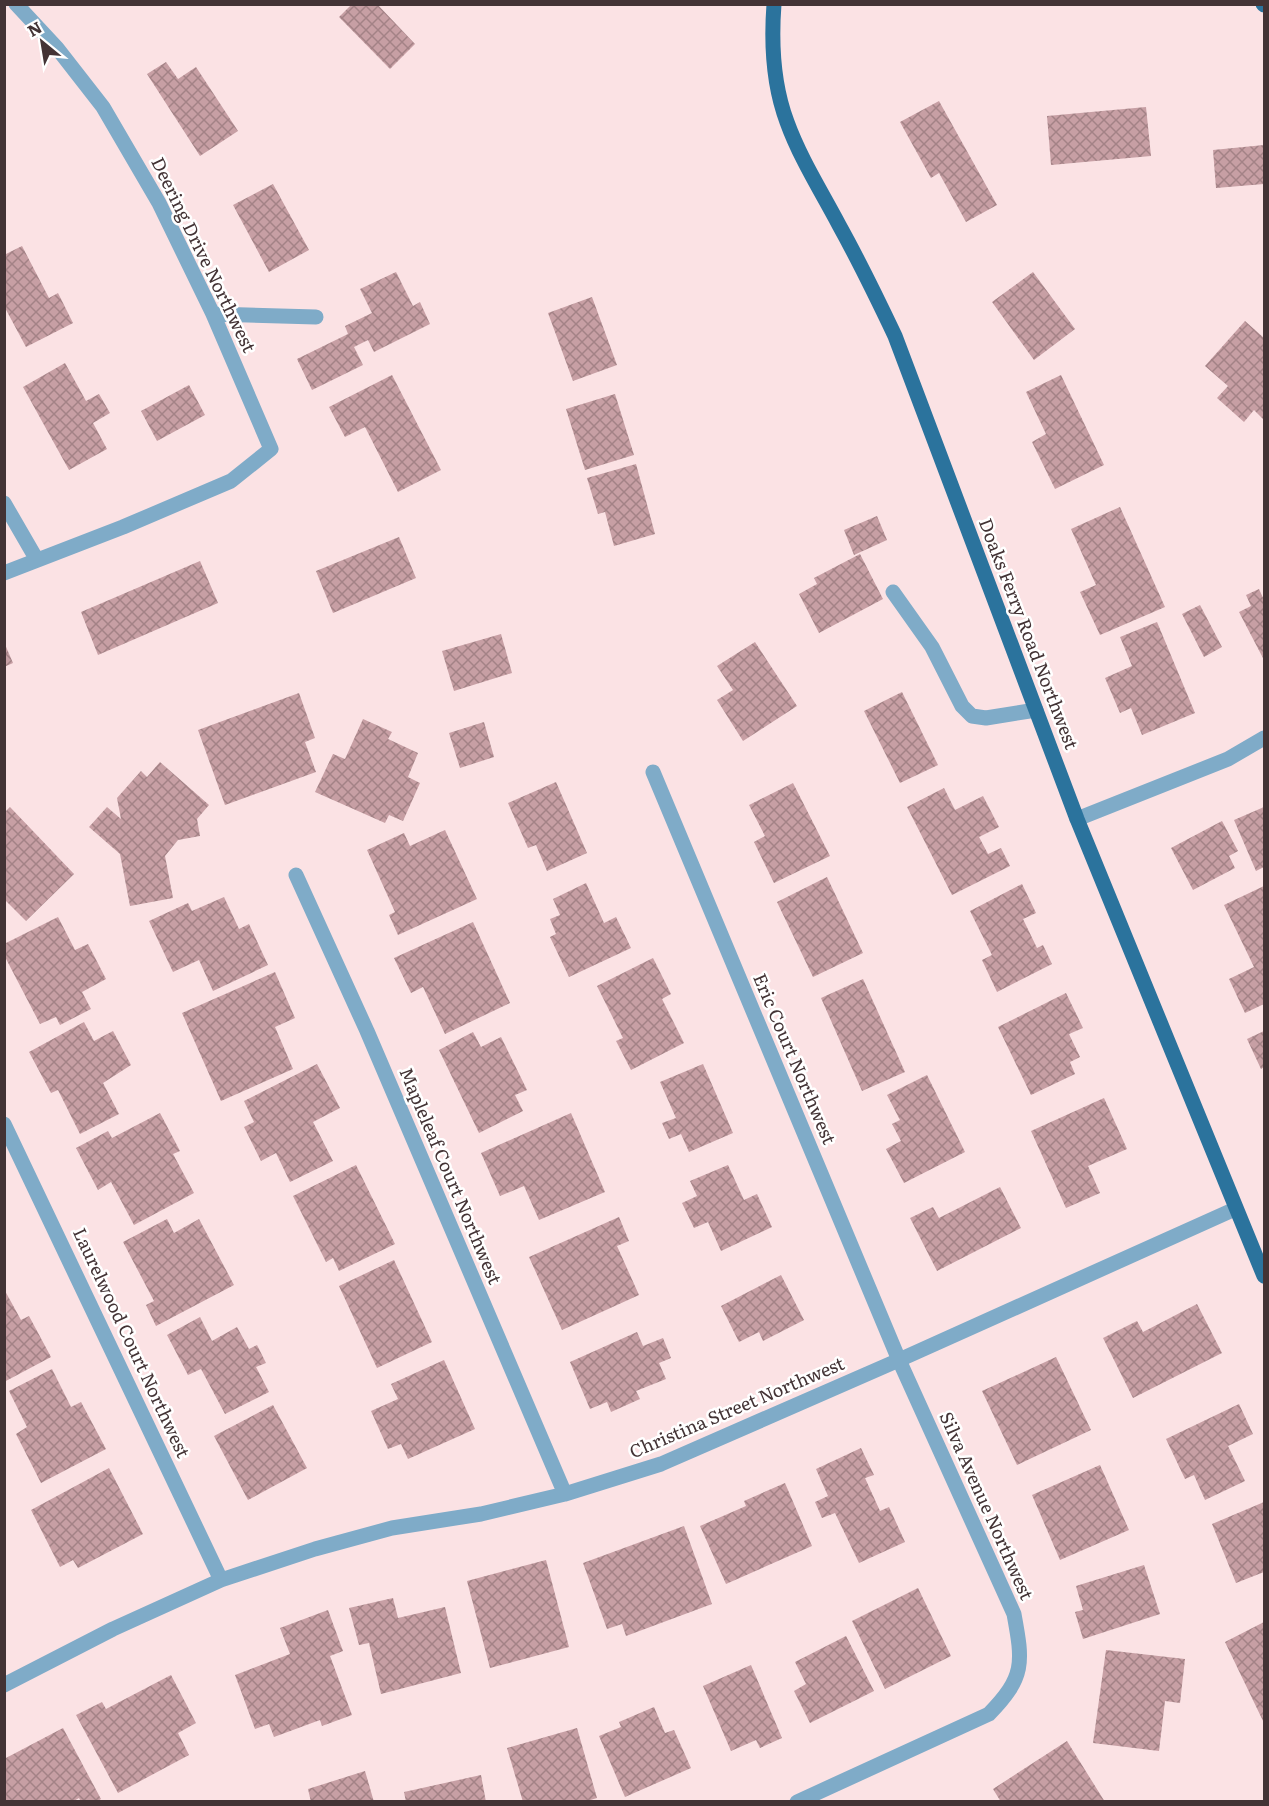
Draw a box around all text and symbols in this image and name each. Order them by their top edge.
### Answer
north arrow [12,12,72,72]
text: N [22,14,46,42]
street label: Deering Drive Northwest [145,152,264,357]
street label: Doaks Ferry Road Northwest [973,514,1086,754]
street label: Eric Court Northwest [747,969,844,1149]
street label: Mapleleaf Court Northwest [393,1063,510,1289]
street label: Laurelwood Court Northwest [67,1223,198,1463]
street label: Christina Street Northwest [625,1349,849,1464]
street label: Silva Avenue Northwest [934,1407,1041,1605]

